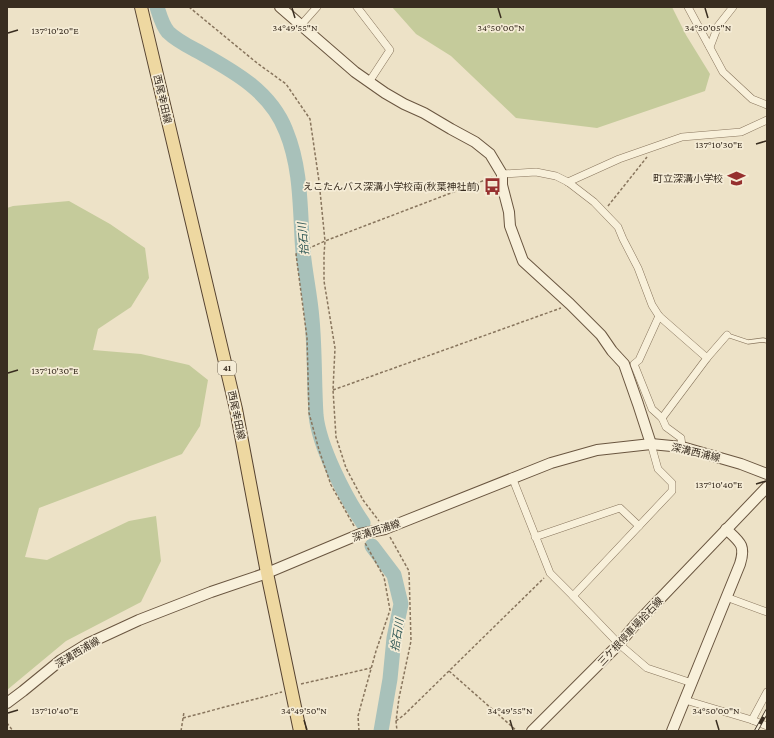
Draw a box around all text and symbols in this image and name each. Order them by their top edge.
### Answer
text: 34°49'55"N [273,22,318,33]
text: 34°50'00"N [477,22,525,33]
text: 34°50'05"N [685,22,732,33]
text: 137°10'20"E [31,25,79,36]
street label: 西尾幸田線 [152,74,173,125]
text: 137°10'30"E [696,139,743,150]
school or university icon: 町立深溝小学校 [726,168,746,188]
place label: 町立深溝小学校 [653,173,723,184]
bus stop icon: えこたんバス深溝小学校南(秋葉神社前) [483,176,503,196]
place label: えこたんバス深溝小学校南(秋葉神社前) [303,181,480,193]
water label: 拾石川 [295,221,310,256]
road number: 41 [218,361,236,375]
text: 137°10'30"E [32,365,79,376]
street label: 西尾幸田線 [226,390,247,441]
street label: 深溝西浦線 [670,442,721,463]
text: 137°10'40"E [696,479,743,490]
street label: 深溝西浦線 [351,518,402,543]
street label: 三ケ根停車場拾石線 [596,595,665,668]
water label: 拾石川 [388,617,406,652]
street label: 深溝西浦線 [53,635,102,670]
text: 137°10'40"E [32,705,79,716]
text: 34°49'50"N [281,705,327,716]
text: 34°49'55"N [488,705,533,716]
text: 34°50'00"N [692,705,740,716]

